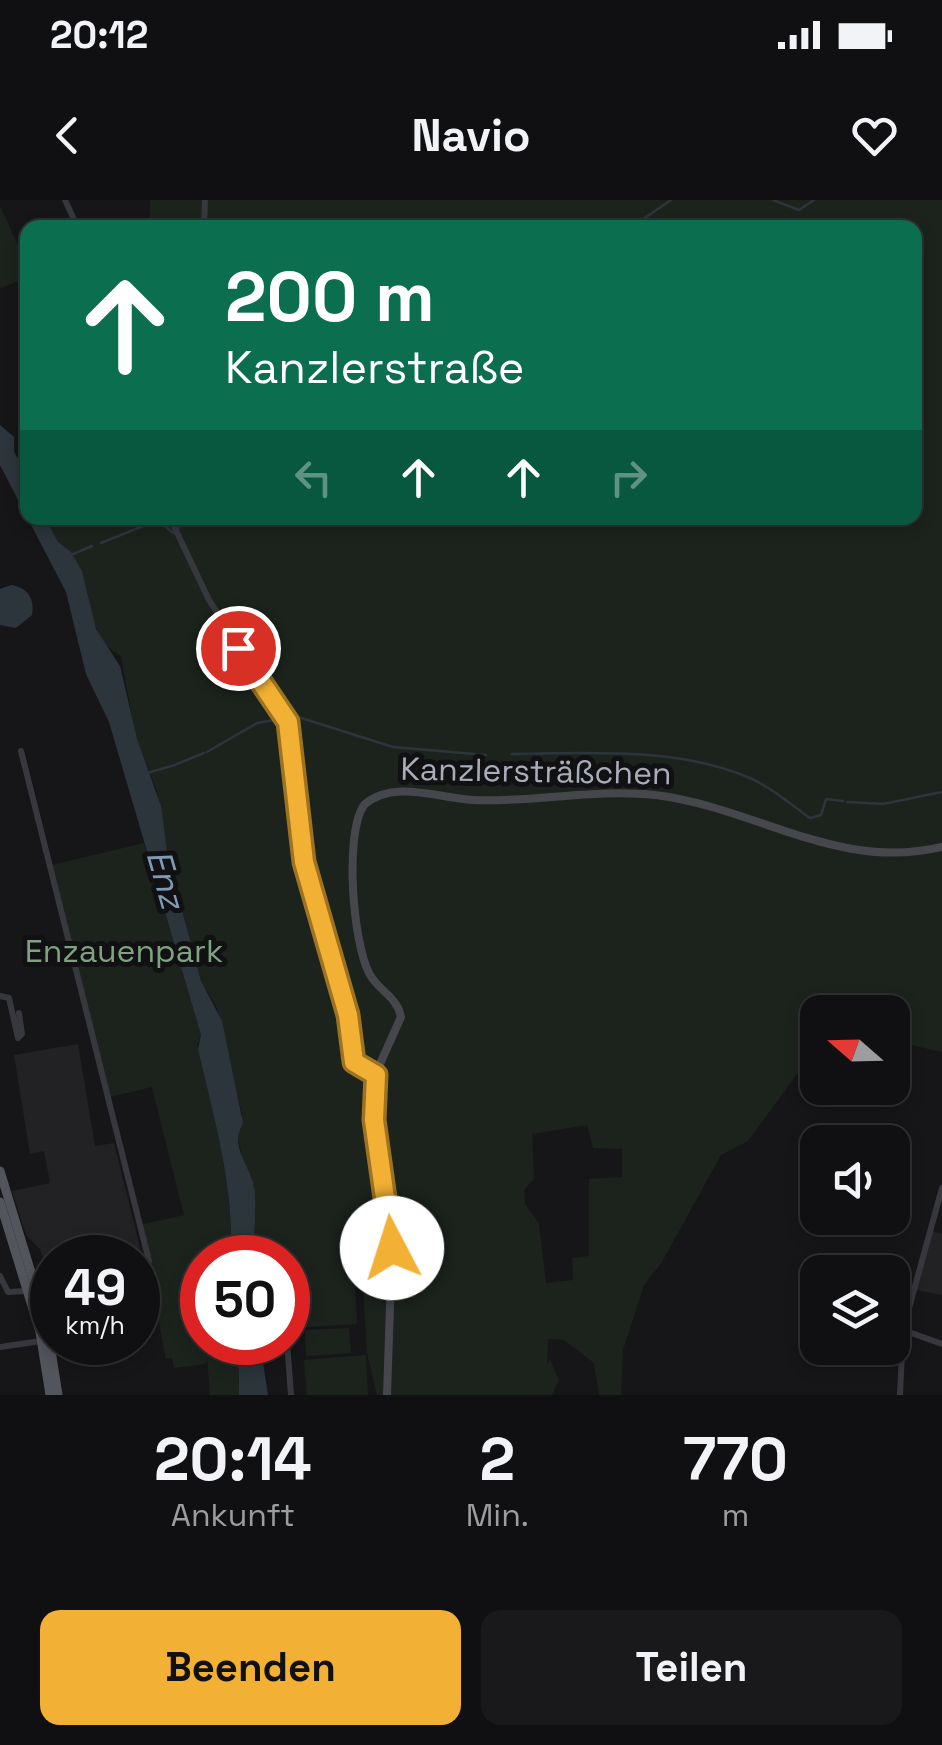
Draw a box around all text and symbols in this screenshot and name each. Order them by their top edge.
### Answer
text: 20:12 [50,11,148,59]
text: Navio [411,107,531,164]
icon: back [40,108,95,163]
icon: heart [847,108,902,163]
text: 200 m [225,252,435,341]
icon: ahead [60,260,190,390]
text: Kanzlerstraße [225,339,524,396]
icon: left [286,450,341,505]
icon: ahead [391,450,446,505]
icon: ahead [496,450,551,505]
icon: right [601,450,656,505]
pin [196,606,281,691]
icon: arrive [211,621,266,676]
street label: Kanzlersträßchen [400,749,672,793]
water label: Enz [137,844,196,916]
park label: Enzauenpark [25,931,223,971]
north arrow [800,995,910,1105]
map controls [800,995,910,1365]
button: sound [800,1125,910,1235]
position arrow [340,1196,444,1300]
speed limit sign: 50 [180,1235,310,1365]
button: layers [800,1255,910,1365]
text: 49 [64,1256,126,1320]
text: km/h [65,1309,125,1341]
text: 20:14 [154,1421,312,1498]
text: 2 [479,1421,515,1498]
text: 770 [683,1421,788,1498]
text: Ankunft [171,1495,295,1535]
text: Min. [466,1495,529,1535]
text: m [722,1495,749,1535]
button: Beenden [40,1610,461,1725]
button: Teilen [481,1610,902,1725]

